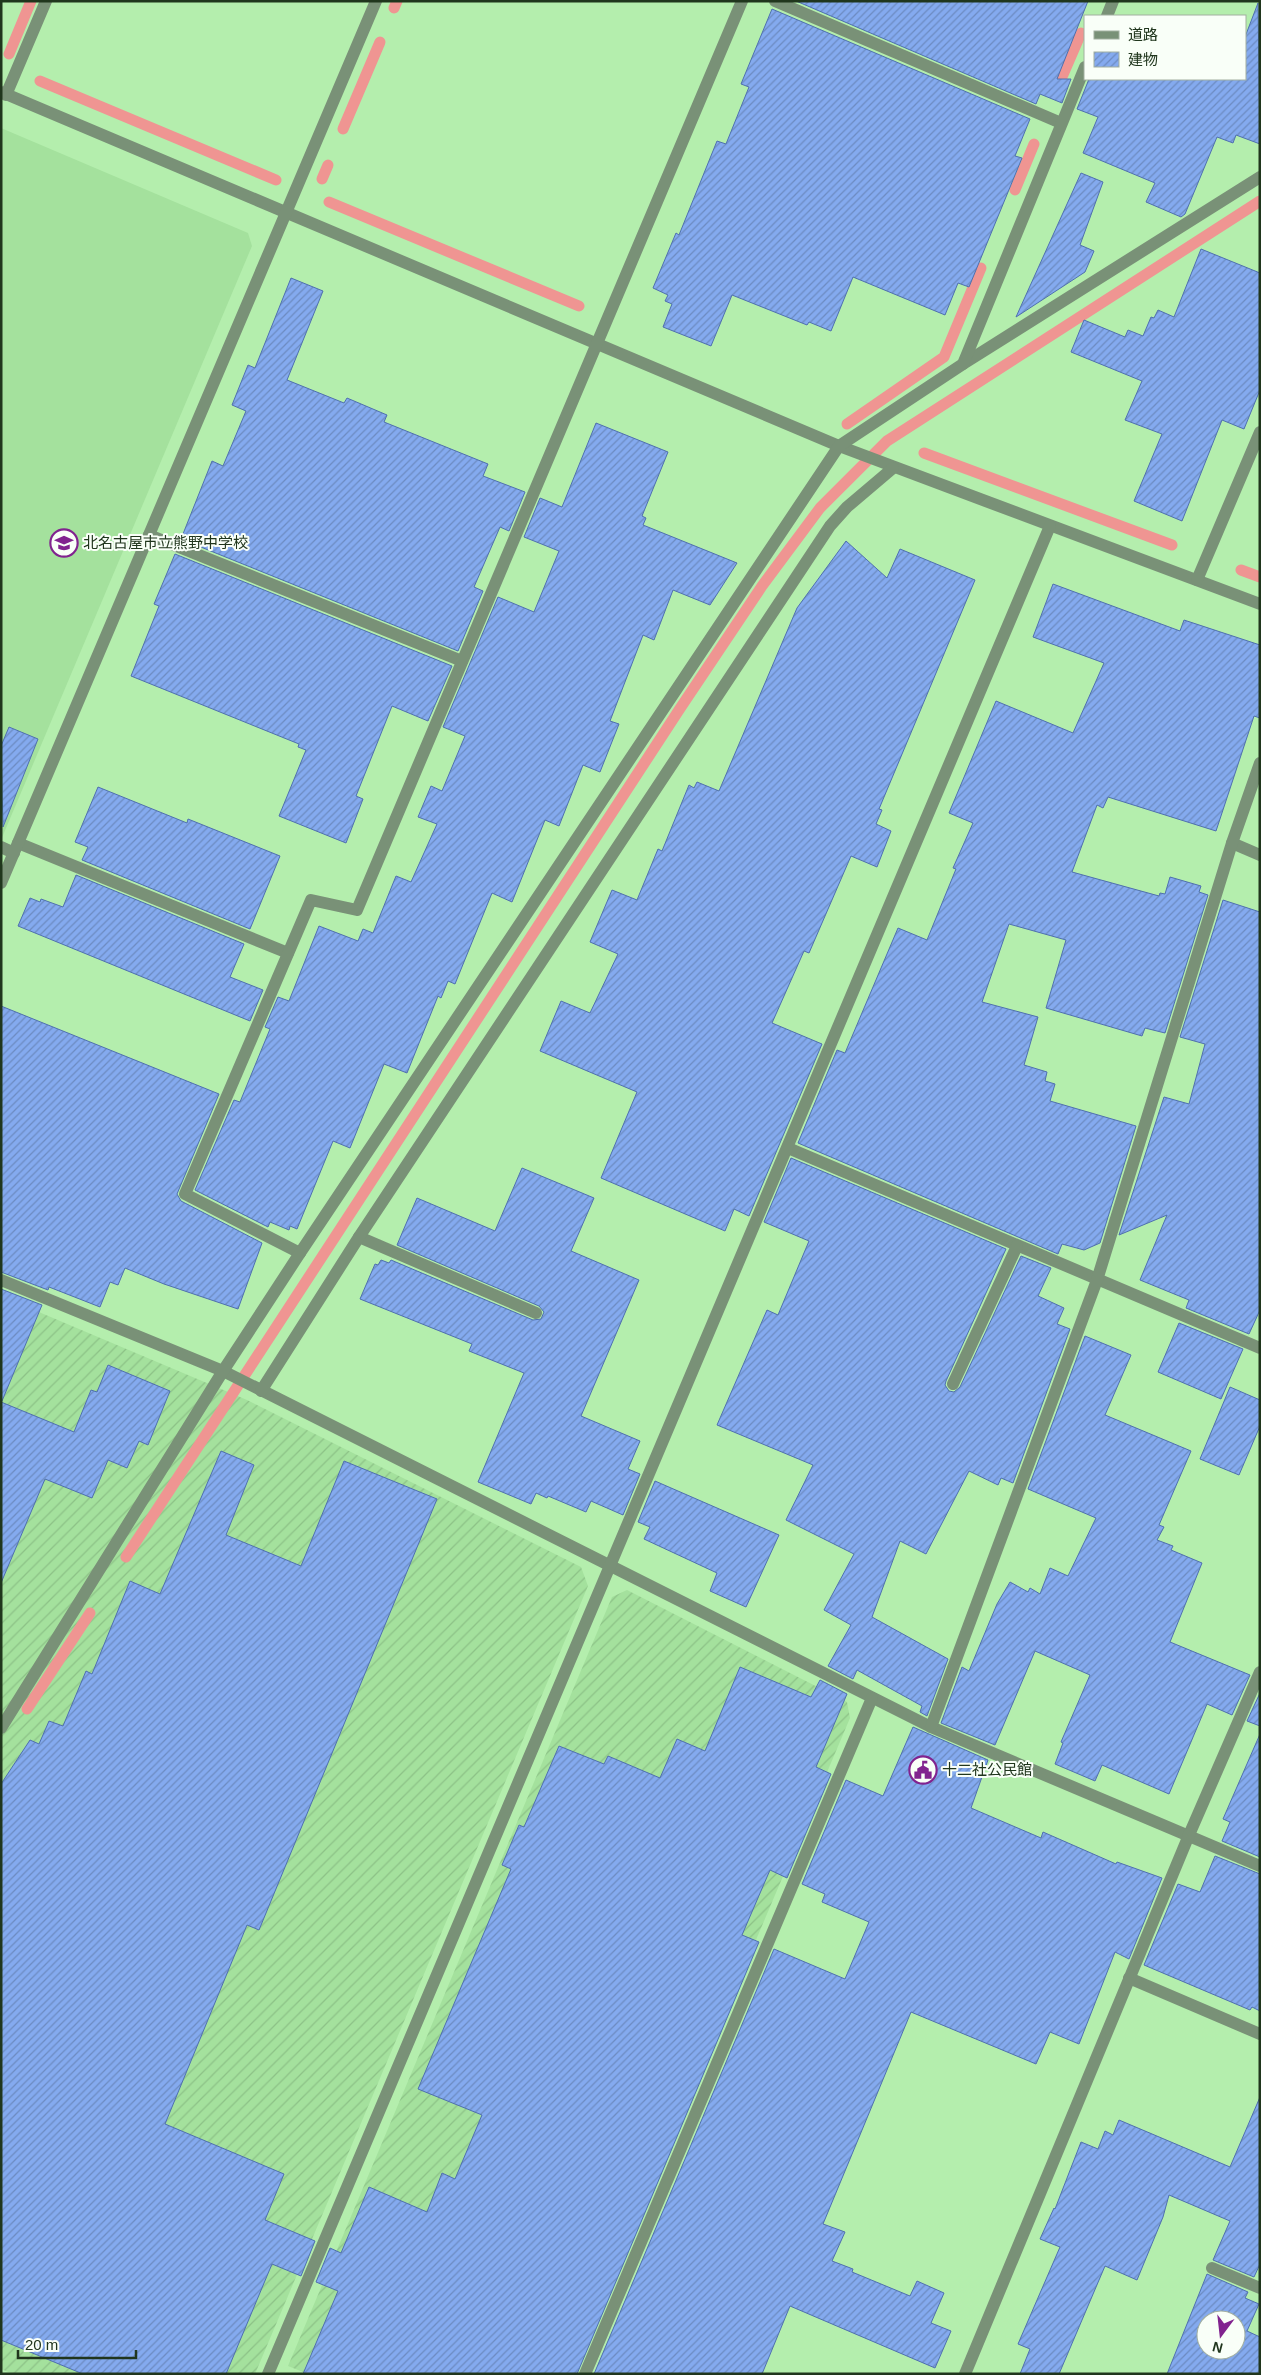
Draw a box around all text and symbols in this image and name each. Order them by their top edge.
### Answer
legend [1084,15,1246,80]
text: 道路 [1128,26,1158,43]
text: 建物 [1128,51,1158,68]
school or university icon: 北名古屋市立熊野中学校 [49,528,79,558]
place label: 北名古屋市立熊野中学校 [83,534,248,551]
public building icon: 十二社公民館 [908,1755,938,1785]
place label: 十二社公民館 [942,1761,1032,1778]
north arrow [1196,2310,1246,2360]
scale bar [18,2328,135,2360]
text: 20 m [25,2336,58,2353]
text: N [1211,2339,1225,2357]

